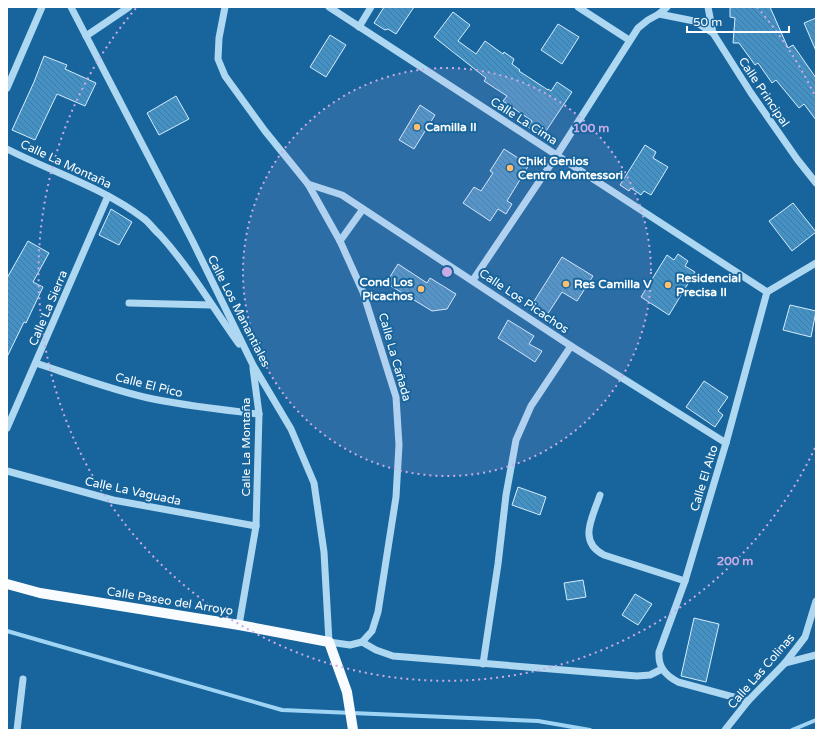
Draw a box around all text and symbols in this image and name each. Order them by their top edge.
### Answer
scale bar [687,8,789,34]
text: 50 m [693,15,722,29]
street label: Calle Principal [736,55,792,129]
street label: Calle La Cima [488,94,560,148]
place label: Camilla II [425,120,477,134]
text: 100 m [573,121,609,135]
marker: Camilla II [412,122,422,132]
street label: Calle La Montaña [18,137,114,191]
place label: Chiki Genios Centro Montessori [518,154,623,182]
marker: Chiki Genios Centro Montessori [505,163,515,173]
street label: Calle Los Manantiales [205,253,273,369]
centre of rings [440,265,454,279]
street label: Calle Los Picachos [477,266,572,336]
street label: Calle La Sierra [26,268,70,348]
place label: Residencial Precisa II [676,271,741,299]
place label: Cond Los Picachos [360,275,413,303]
place label: Res Camilla V [574,277,652,291]
marker: Res Camilla V [561,279,571,289]
marker: Residencial Precisa II [663,280,673,290]
marker: Cond Los Picachos [416,284,426,294]
street label: Calle La Cañada [376,311,414,403]
street label: Calle El Pico [114,370,184,400]
street label: Calle La Montaña [239,397,253,497]
street label: Calle El Alto [687,443,721,513]
street label: Calle La Vaguada [84,474,182,508]
text: 200 m [717,554,753,568]
street label: Calle Paseo del Arroyo [106,584,234,618]
street label: Calle Las Colinas [725,630,798,711]

